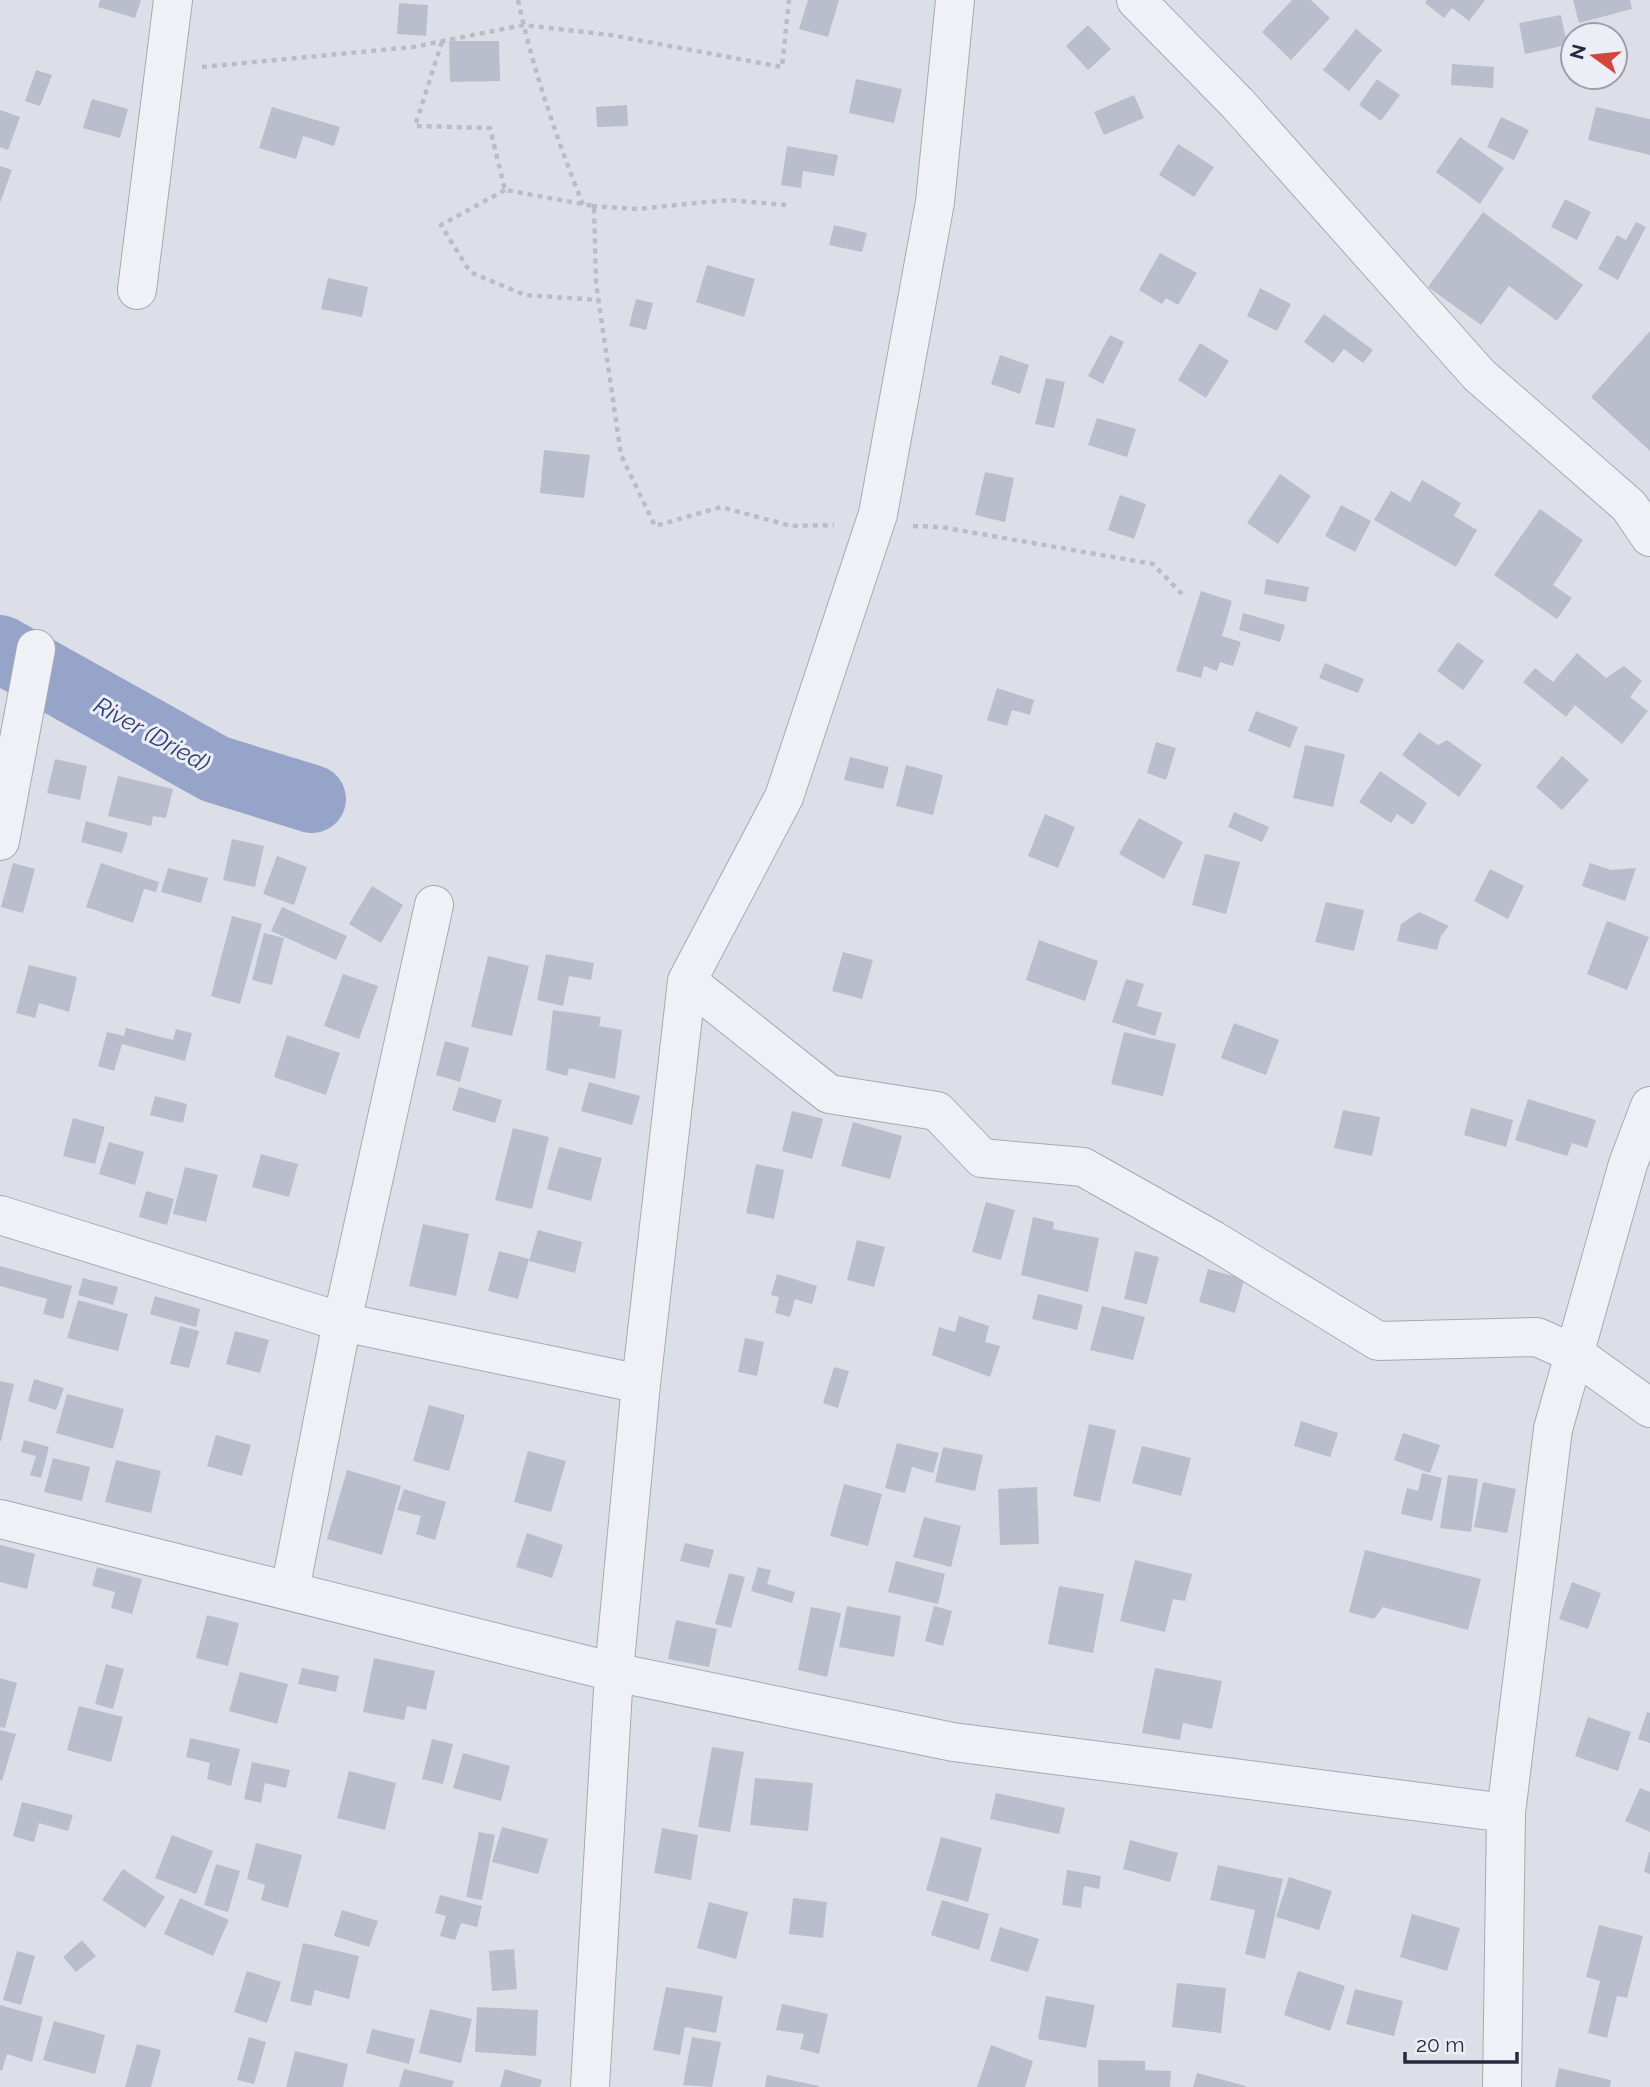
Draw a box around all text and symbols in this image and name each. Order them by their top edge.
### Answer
north arrow [1559,21,1629,91]
text: N [1565,42,1590,61]
water label: River (Dried) [89,690,215,778]
scale bar [1405,2021,1517,2064]
text: 20 m [1416,2032,1464,2057]

